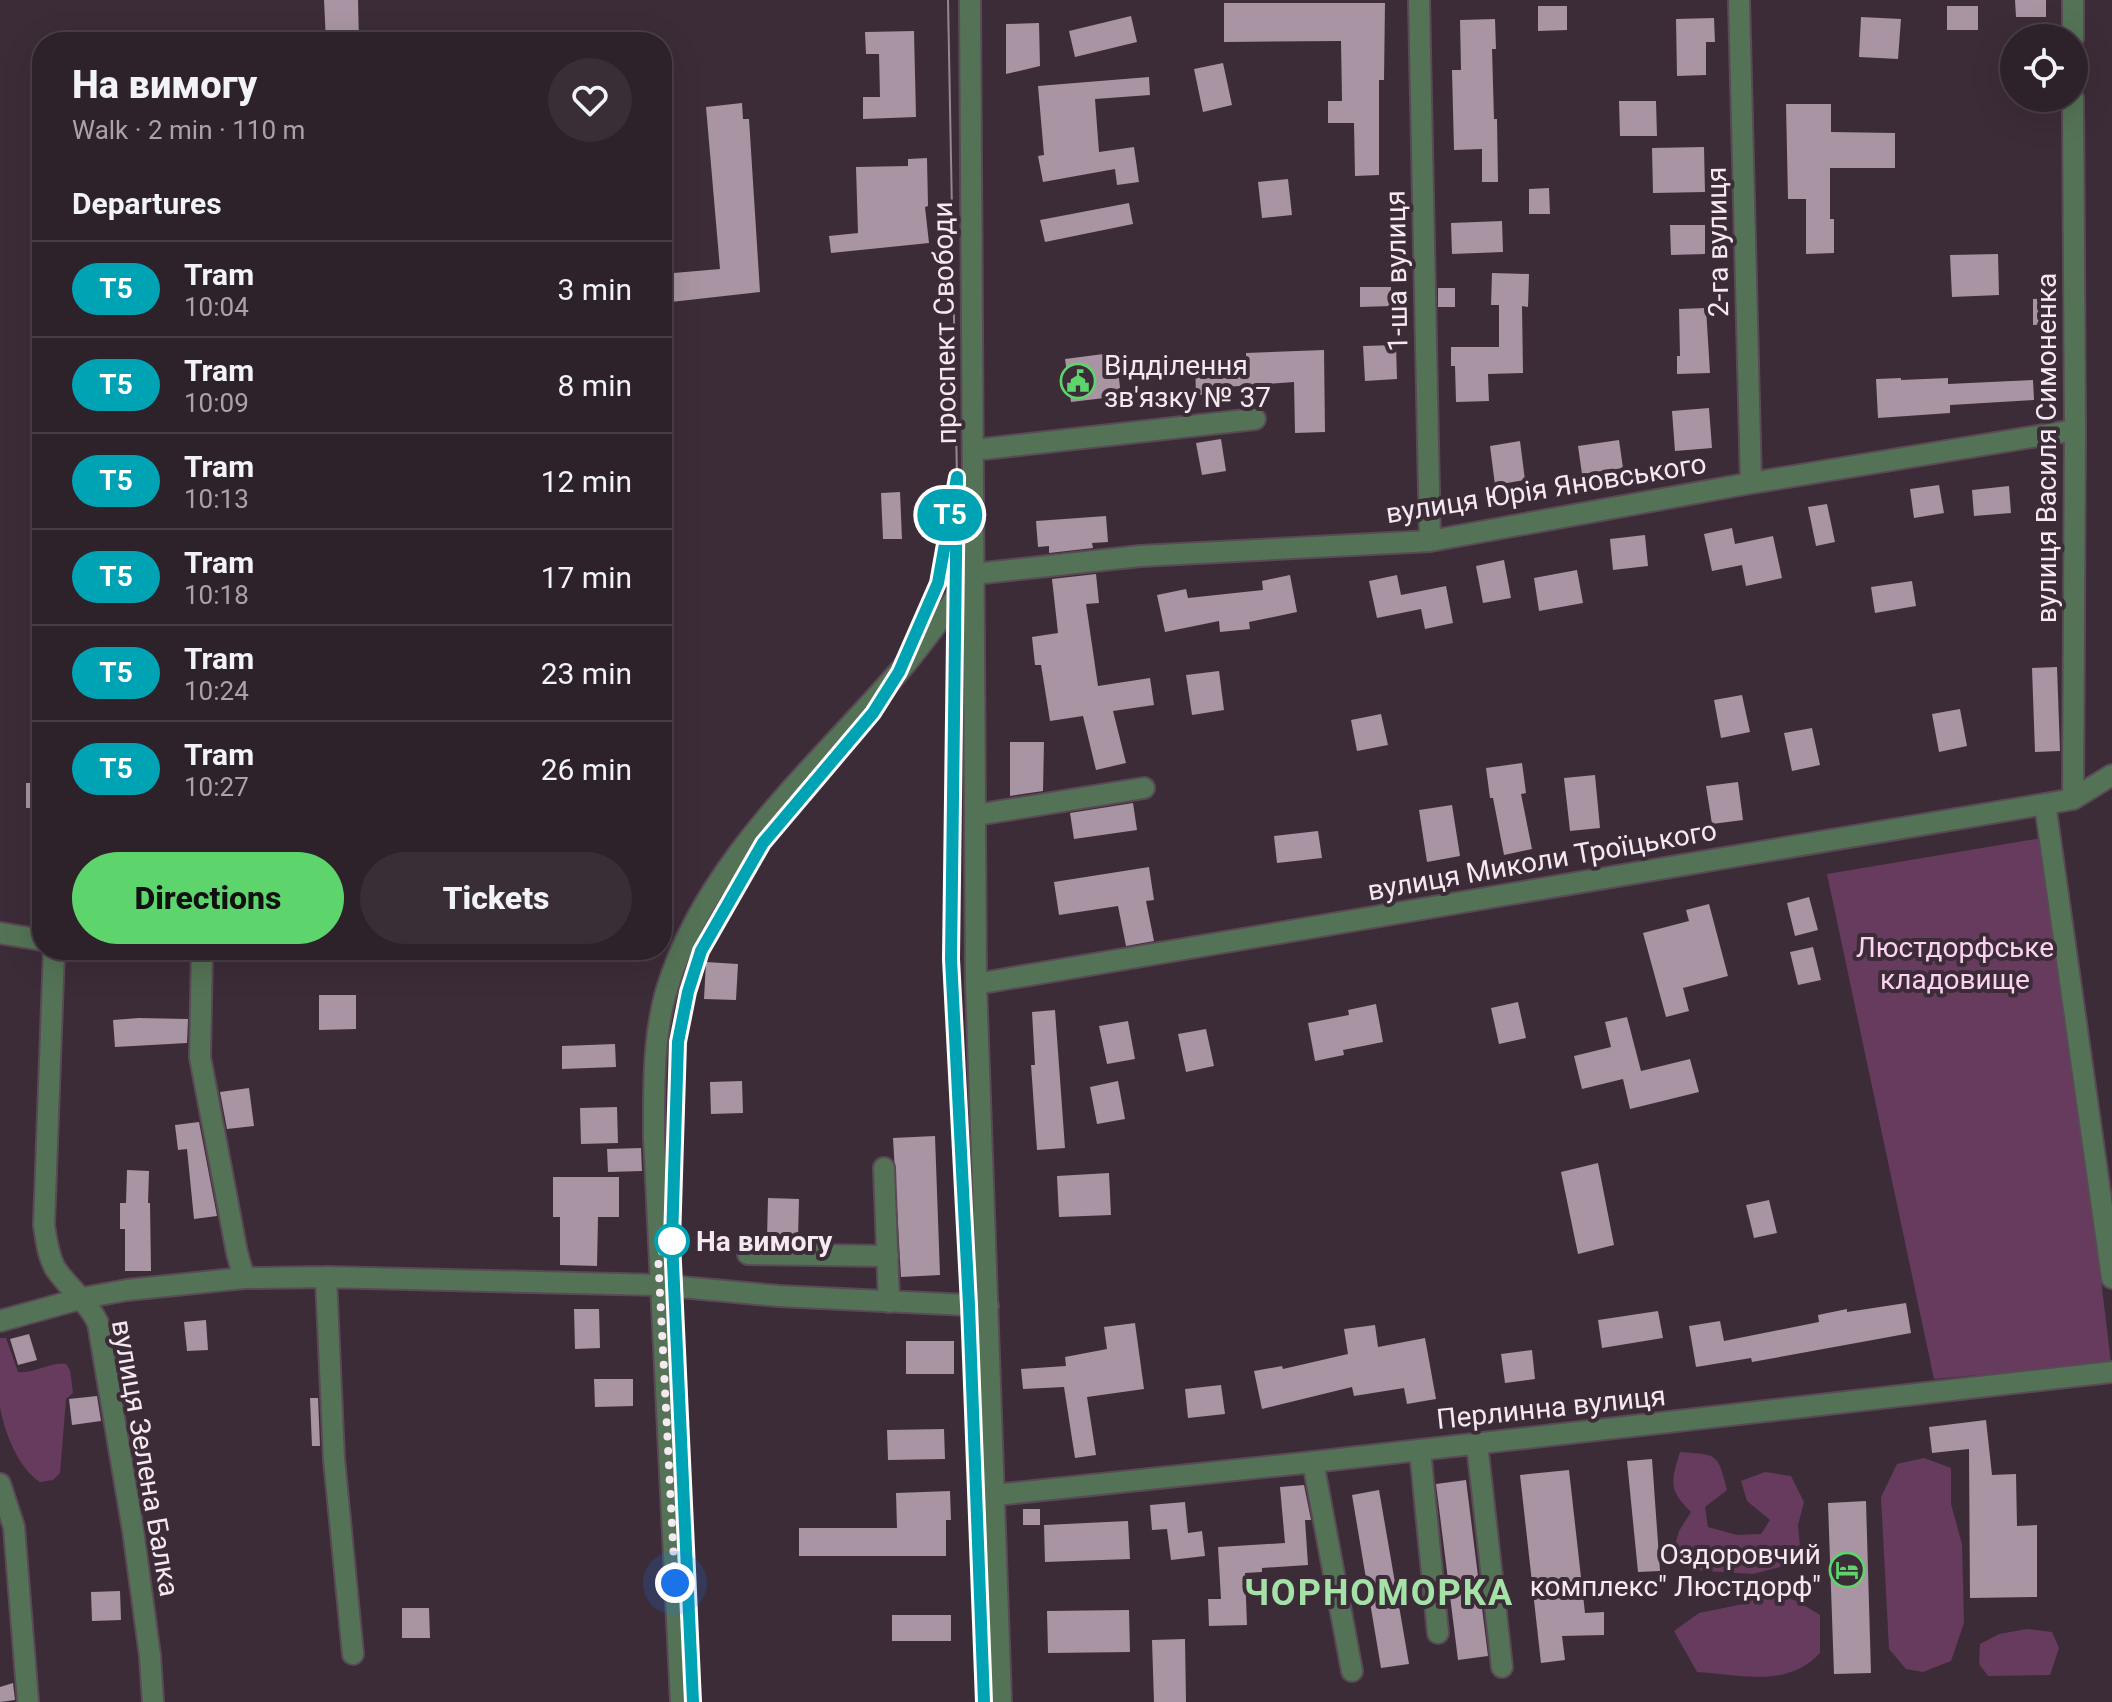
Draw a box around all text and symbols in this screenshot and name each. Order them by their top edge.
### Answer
map controls [2000,24,2088,112]
button: locate [2000,24,2088,112]
button: heart [548,58,632,142]
text: На вимогу [72,63,257,107]
text: Walk · 2 min · 110 m [72,115,305,145]
street label: 2-га вулиця [1700,166,1735,317]
text: Departures [72,186,222,221]
street label: 1-ша вулиця [1379,190,1414,352]
street label: проспект Свободи [926,201,963,445]
text: Tram [184,257,254,292]
text: T5 [99,272,133,305]
text: 3 min [558,272,632,307]
street label: вулиця Василя Симоненка [2030,273,2063,623]
text: 10:04 [184,292,249,322]
place label: Відділення зв'язку № 37 [1104,349,1271,414]
text: Tram [184,353,254,388]
public building icon: Відділення зв'язку № 37 [1059,362,1097,400]
text: T5 [99,368,133,401]
text: 8 min [558,368,632,403]
text: 10:09 [184,388,249,418]
street label: вулиця Юрія Яновського [1384,447,1709,530]
text: Tram [184,449,254,484]
text: T5 [99,464,133,497]
text: 12 min [541,464,632,499]
text: 10:13 [184,484,249,514]
line badge: T5 [914,489,986,541]
text: T5 [933,498,967,531]
text: Tram [184,545,254,580]
text: T5 [99,560,133,593]
text: 17 min [541,560,632,595]
text: 10:18 [184,580,249,610]
text: Tram [184,641,254,676]
text: T5 [99,656,133,689]
text: 23 min [541,656,632,691]
text: 10:24 [184,676,249,706]
text: Tram [184,737,254,772]
text: T5 [99,752,133,785]
text: 26 min [541,752,632,787]
text: 10:27 [184,772,249,802]
street label: вулиця Миколи Троїцького [1365,814,1719,907]
button: Directions [72,852,344,944]
button: Tickets [360,852,632,944]
park label: Люстдорфське кладовище [1856,931,2054,996]
marker: На вимогу [655,1224,689,1258]
place label: На вимогу [696,1225,833,1258]
street label: вулиця Зелена Балка [105,1317,186,1599]
street label: Перлинна вулиця [1435,1379,1667,1436]
place label: Оздоровчий комплекс" Люстдорф" [1530,1538,1821,1603]
hotel icon: Оздоровчий комплекс" Люстдорф" [1828,1551,1866,1589]
your location [655,1563,695,1603]
district label: ЧОРНОМОРКА [1244,1572,1514,1614]

